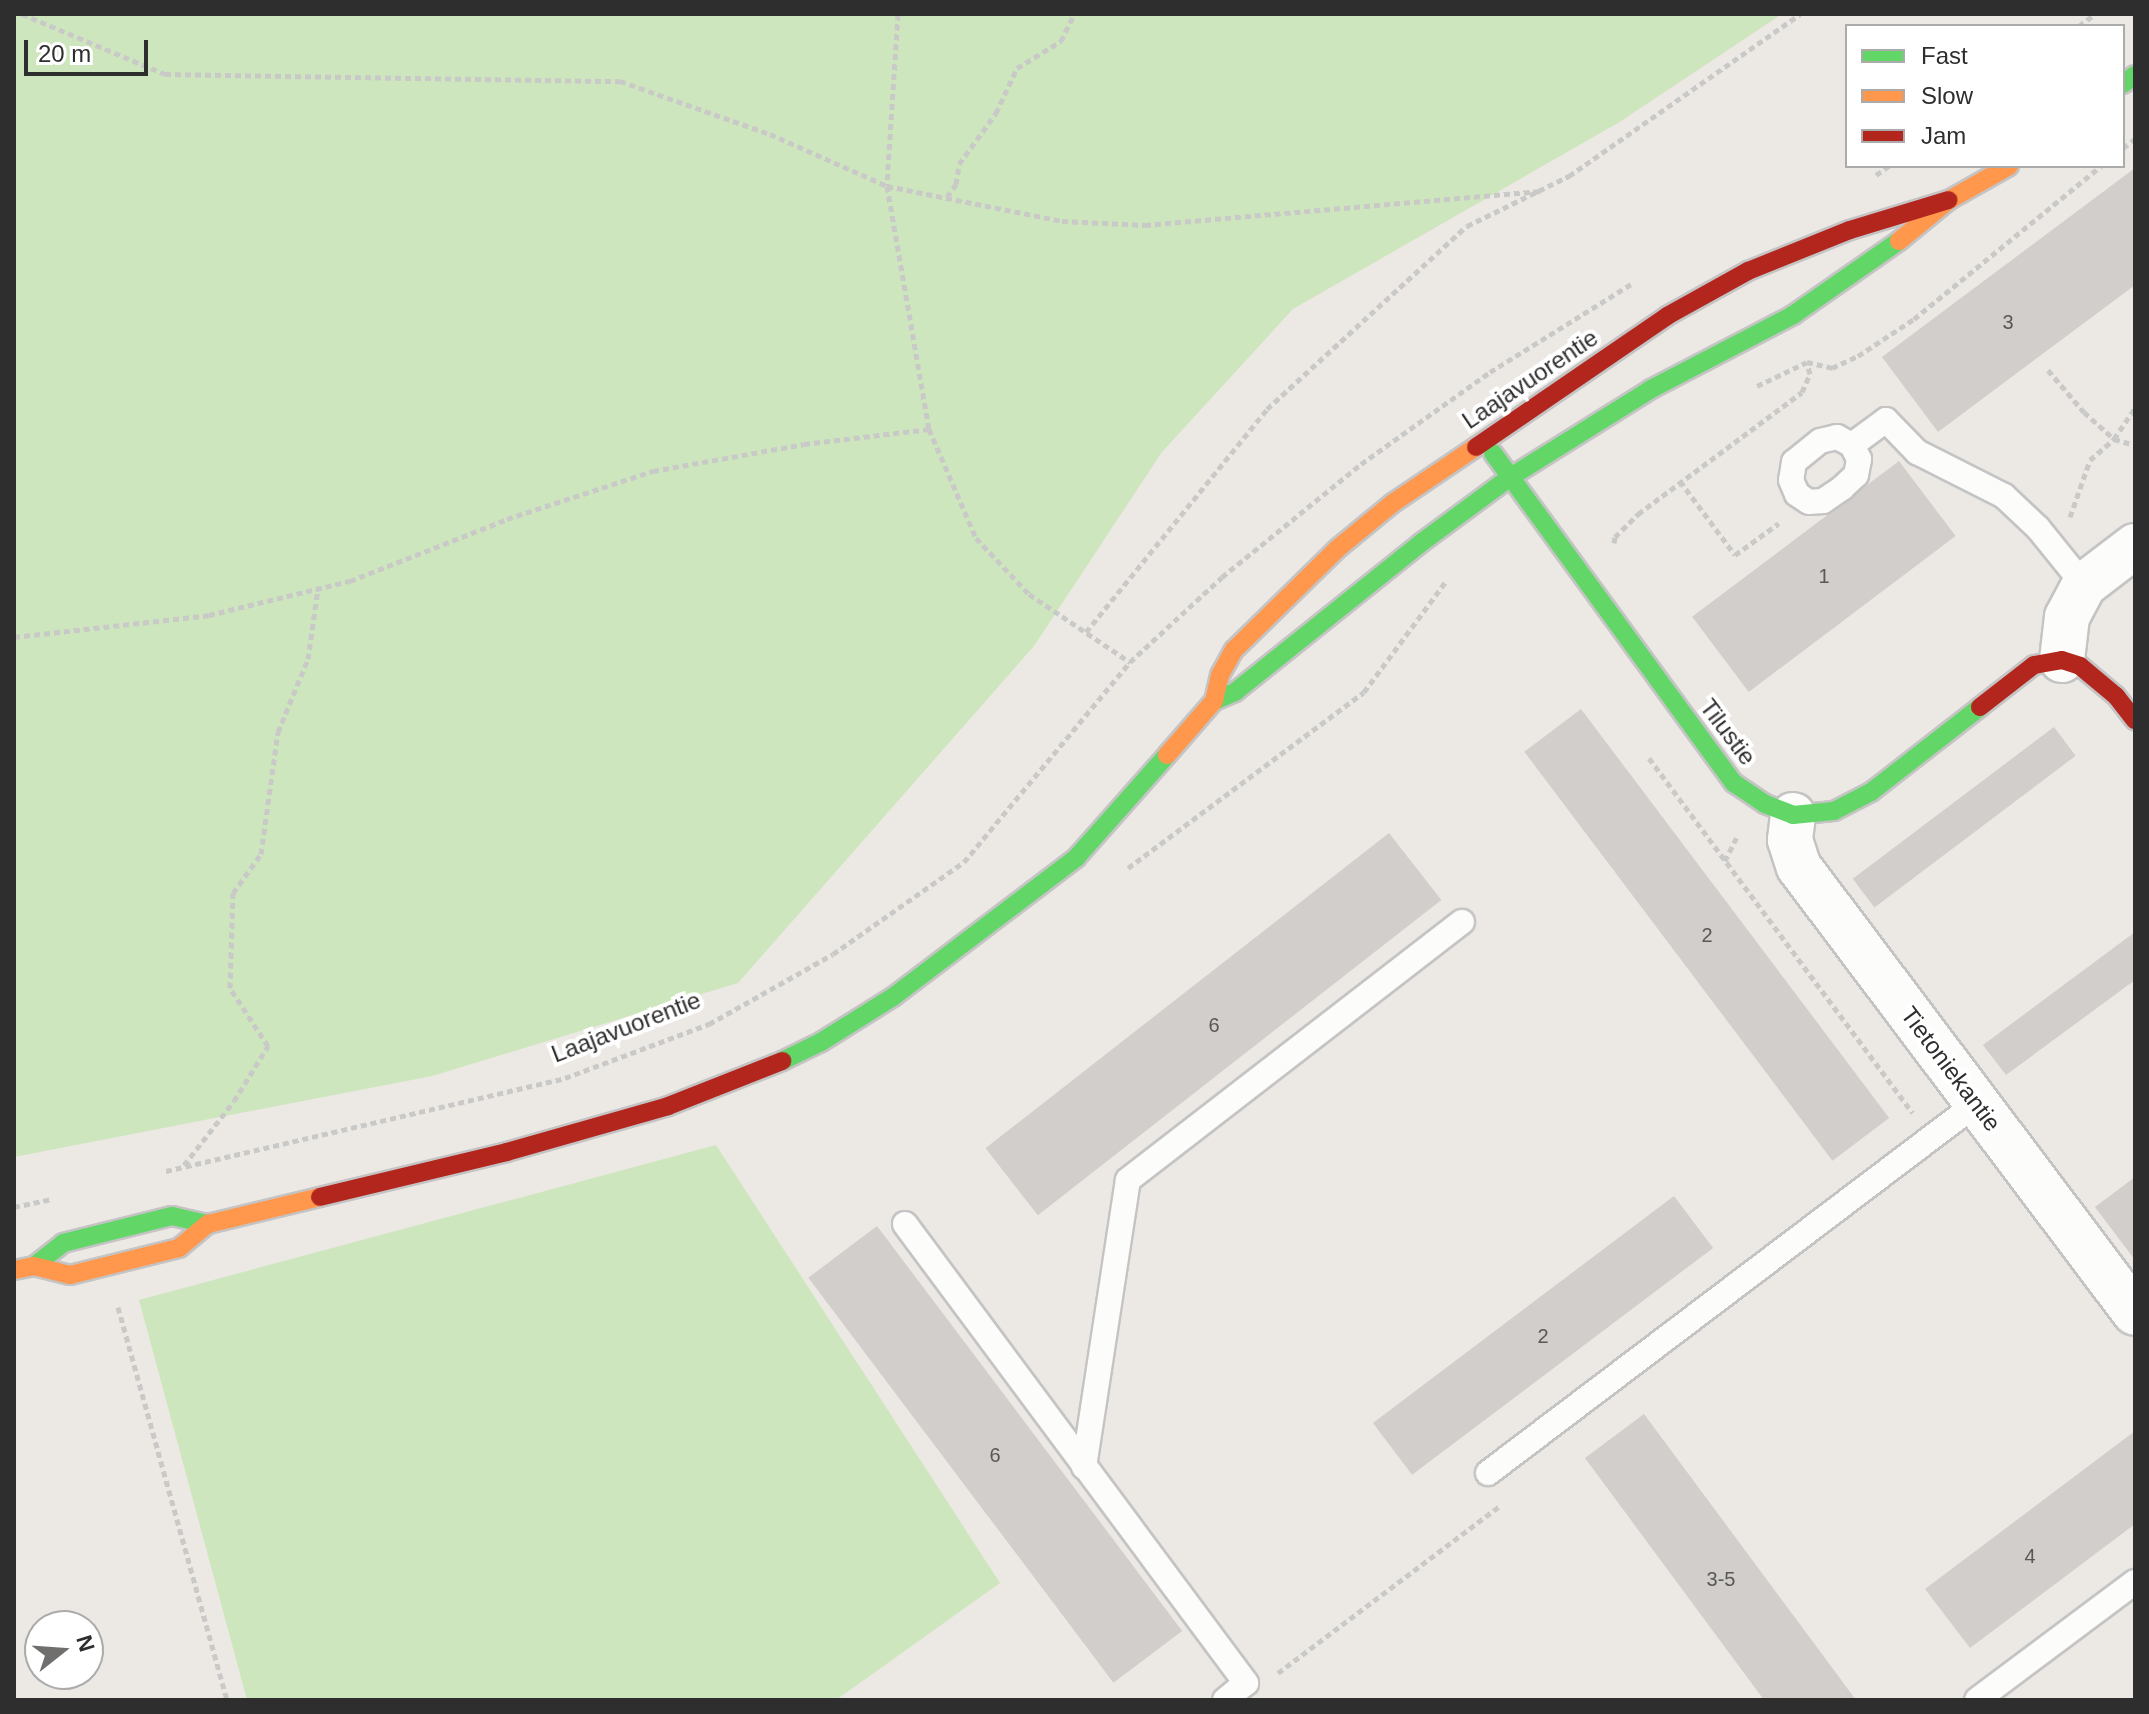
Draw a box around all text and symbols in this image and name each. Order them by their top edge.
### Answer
scale bar [28,24,152,74]
legend [1845,24,2125,168]
text: 20 m [38,40,91,67]
text: Fast [1921,42,1968,69]
text: Slow [1921,82,1973,109]
text: Jam [1921,122,1966,149]
house number: 3 [2002,310,2014,334]
street label: Laajavuorentie [1457,323,1603,435]
house number: 1 [1818,564,1830,588]
street label: Tilustie [1694,693,1762,771]
house number: 2 [1701,923,1713,947]
street label: Laajavuorentie [547,985,705,1069]
street label: Tietoniekantie [1895,1001,2007,1137]
house number: 6 [1208,1013,1220,1037]
house number: 2 [1537,1324,1549,1348]
house number: 6 [989,1443,1001,1467]
house number: 4 [2024,1544,2036,1568]
house number: 3-5 [1707,1567,1735,1591]
north arrow [24,1610,104,1690]
text: N [71,1632,100,1655]

